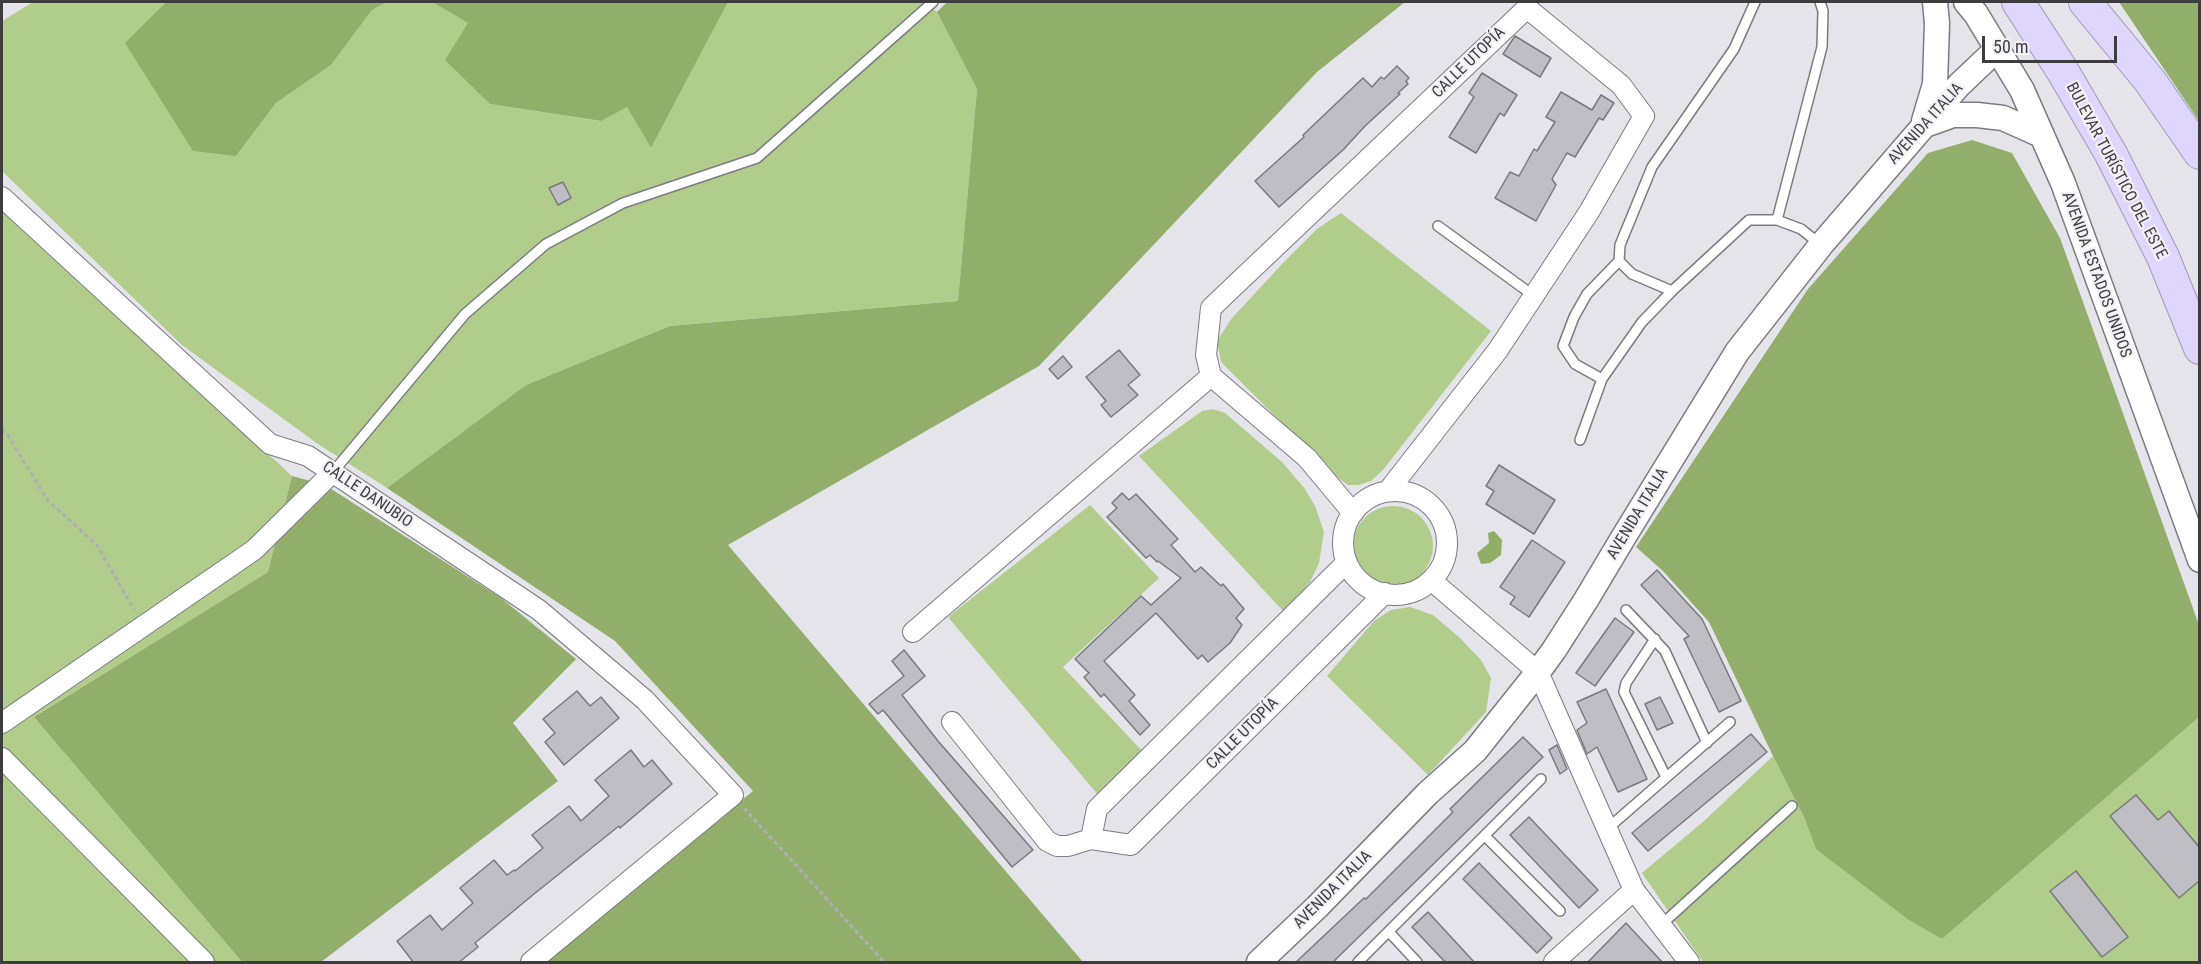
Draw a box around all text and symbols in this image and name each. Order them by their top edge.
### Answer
street label: CALLE UTOPÍA [1428,23,1510,103]
scale bar [1985,24,2120,62]
text: 50 m [1993,36,2028,57]
street label: AVENIDA ITALIA [1884,79,1968,169]
street label: BULEVAR TURÍSTICO DEL ESTE [2061,80,2171,262]
street label: AVENIDA ESTADOS UNIDOS [2057,189,2135,361]
street label: CALLE DANUBIO [318,458,416,532]
street label: AVENIDA ITALIA [1603,465,1673,563]
street label: CALLE UTOPÍA [1203,694,1283,774]
street label: AVENIDA ITALIA [1290,847,1376,933]

